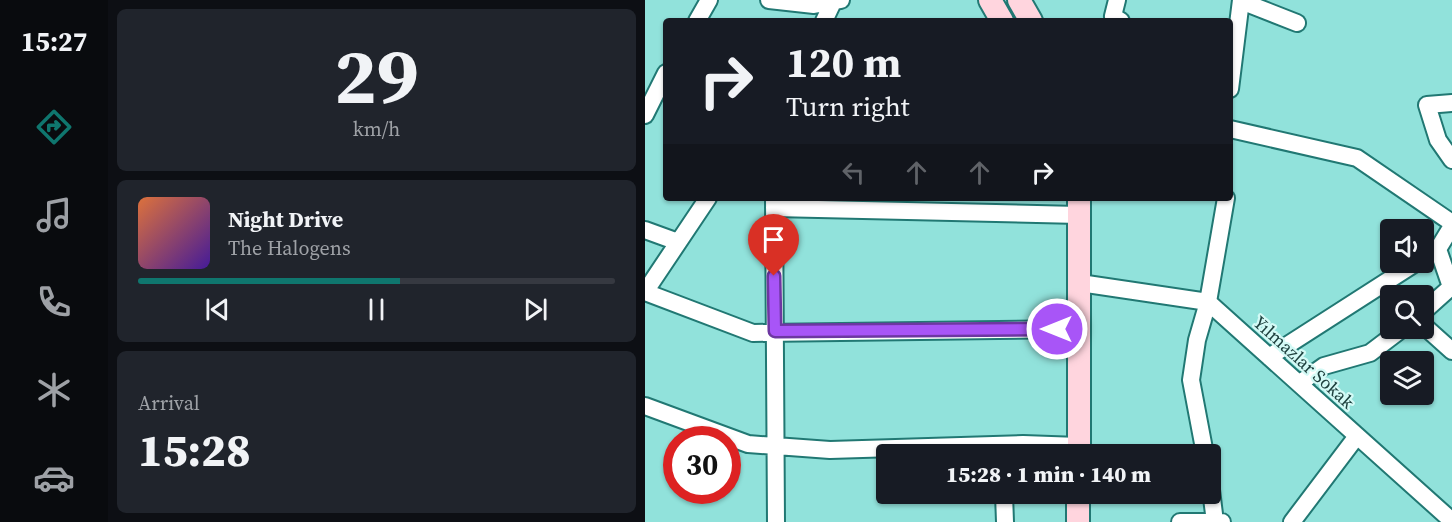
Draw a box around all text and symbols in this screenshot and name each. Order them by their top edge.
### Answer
text: 29 [334,22,419,129]
text: 15:27 [21,23,87,60]
text: 120 m [786,33,901,91]
icon: right [687,42,765,120]
text: Turn right [786,88,910,125]
icon: directions [33,106,75,148]
text: km/h [353,115,400,143]
icon: left [837,156,870,189]
icon: ahead [900,156,933,189]
icon: ahead [963,156,996,189]
icon: right [1026,156,1059,189]
icon: music [33,194,75,236]
text: Night Drive [228,204,343,234]
pin [748,214,799,276]
map controls [1380,219,1434,405]
button: sound [1380,219,1434,273]
icon: arrive [757,223,790,256]
text: The Halogens [228,234,351,262]
icon: phone [33,281,75,323]
button: search [1380,285,1434,339]
icon: previous [201,293,234,326]
icon: pause [360,293,393,326]
icon: next [519,293,552,326]
position arrow [1025,297,1089,361]
street label: Yılmazlar Sokak [1248,310,1360,414]
button: layers [1380,351,1434,405]
icon: climate [33,369,75,411]
text: Arrival [138,389,200,417]
text: 15:28 [138,419,251,481]
speed limit sign: 30 [663,426,741,504]
icon: car [33,457,75,499]
text: 15:28 · 1 min · 140 m [946,459,1151,489]

